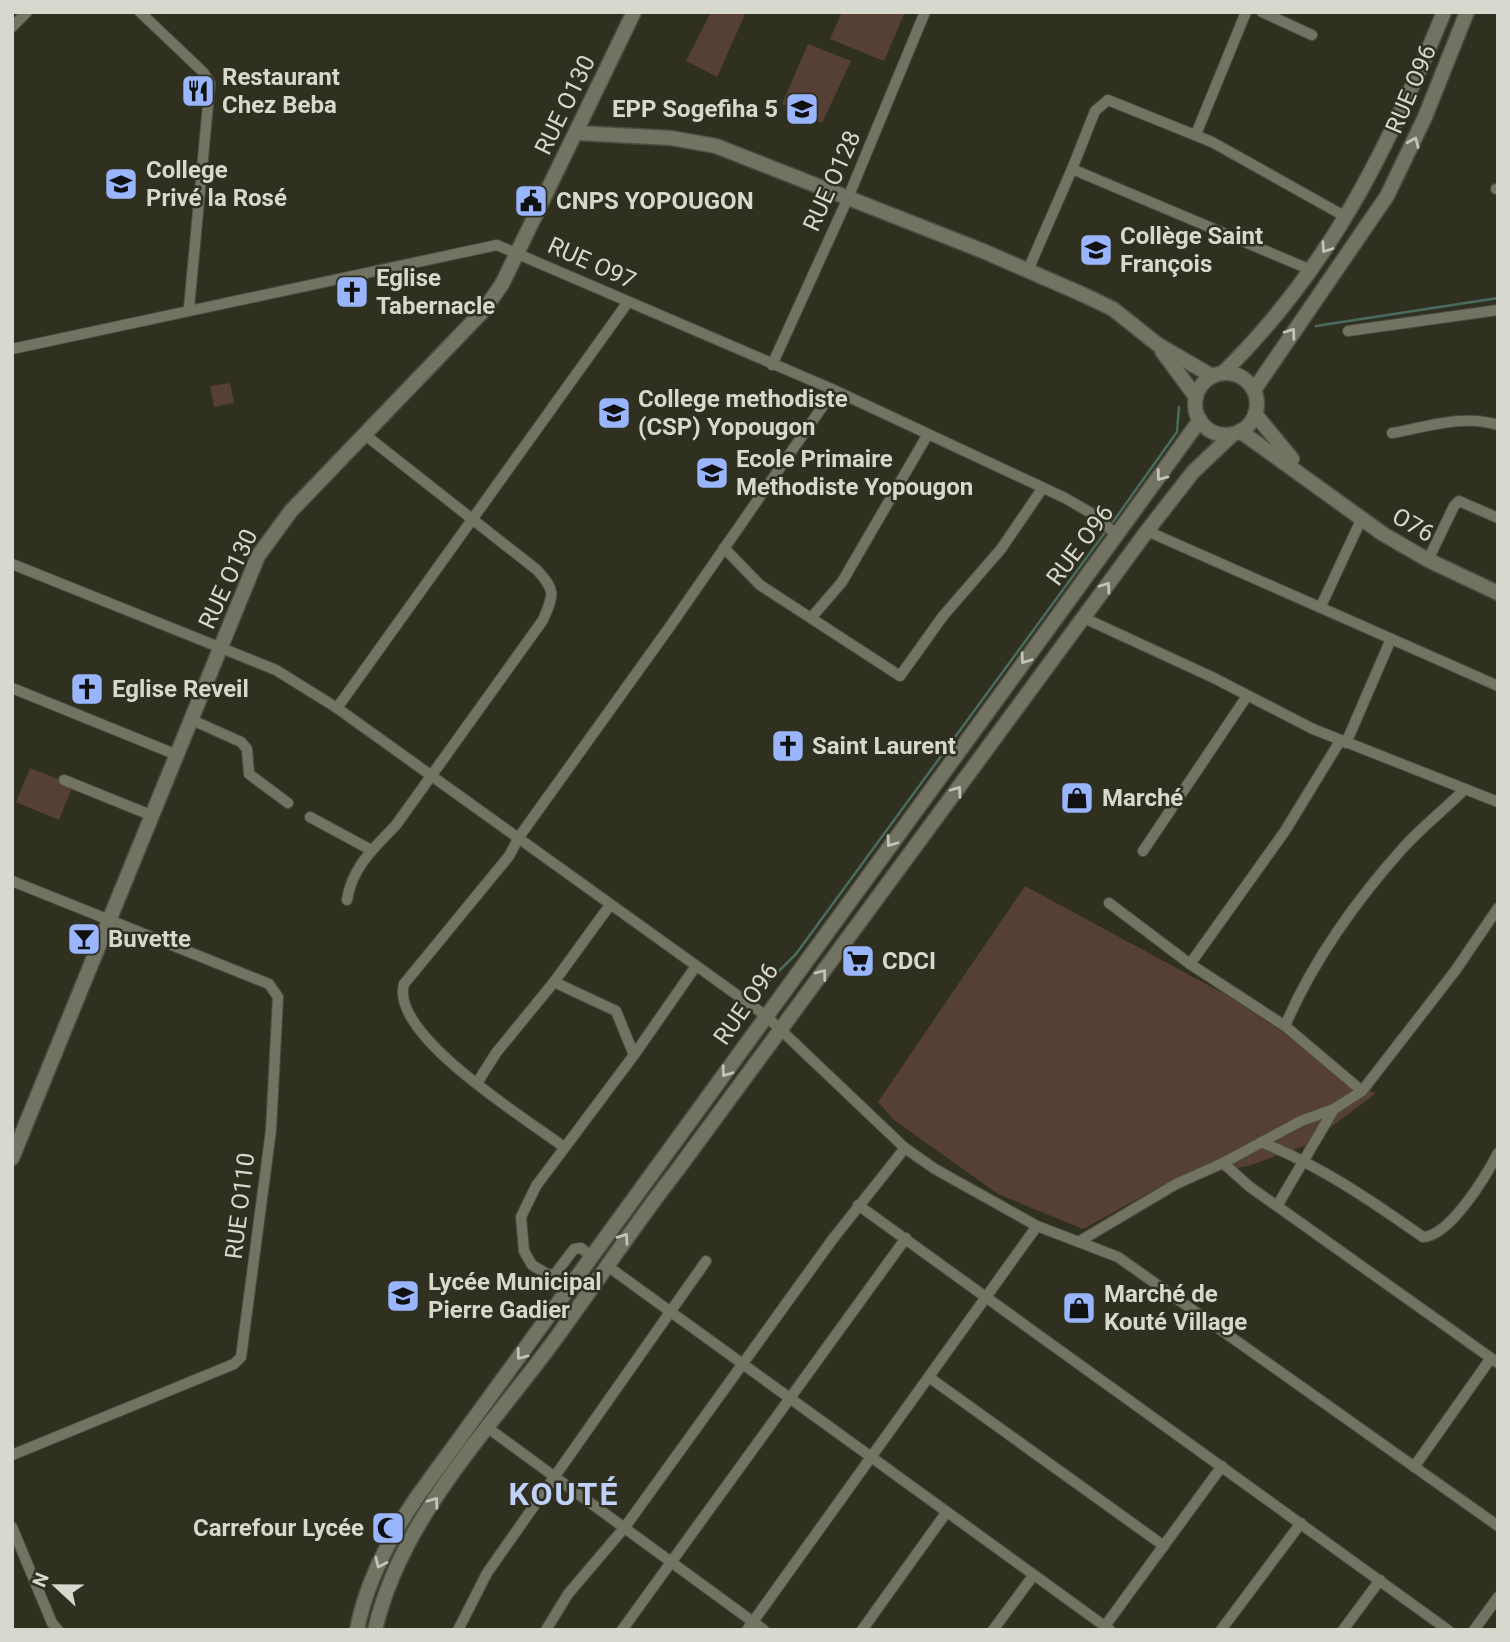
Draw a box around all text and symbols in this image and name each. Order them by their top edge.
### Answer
street label: RUE O96 [1380,41,1442,137]
street label: RUE O130 [529,51,601,159]
place label: Restaurant Chez Beba [222,63,340,119]
restaurant icon: Restaurant Chez Beba [179,72,217,110]
school or university icon: EPP Sogefiha 5 [783,90,821,128]
place label: EPP Sogefiha 5 [612,95,778,123]
street label: RUE O128 [797,126,867,236]
one-way arrow [1406,137,1420,150]
place label: College Privé la Rosé [146,156,287,212]
school or university icon: College Privé la Rosé [102,165,140,203]
public building icon: CNPS YOPOUGON [512,182,550,220]
place label: CNPS YOPOUGON [556,187,754,215]
place label: Collège Saint François [1120,222,1263,278]
street label: RUE O97 [544,231,640,295]
school or university icon: Collège Saint François [1077,231,1115,269]
one-way arrow [1321,240,1334,253]
place label: Eglise Tabernacle [376,264,495,320]
church icon: Eglise Tabernacle [333,273,371,311]
one-way arrow [1283,328,1295,341]
place label: College methodiste (CSP) Yopougon [638,385,848,441]
school or university icon: College methodiste (CSP) Yopougon [595,394,633,432]
place label: Ecole Primaire Methodiste Yopougon [736,445,973,501]
school or university icon: Ecole Primaire Methodiste Yopougon [693,454,731,492]
one-way arrow [1157,468,1169,481]
street label: RUE O96 [1041,499,1119,591]
street label: O76 [1387,502,1439,548]
street label: RUE O130 [193,525,263,633]
one-way arrow [1098,583,1110,595]
one-way arrow [1021,651,1033,663]
church icon: Eglise Reveil [68,670,106,708]
place label: Eglise Reveil [112,675,249,703]
church icon: Saint Laurent [769,727,807,765]
place label: Saint Laurent [812,732,956,760]
shop icon: Marché [1058,779,1096,817]
place label: Marché [1102,784,1183,812]
one-way arrow [949,786,961,799]
one-way arrow [887,835,899,847]
bar icon: Buvette [65,920,103,958]
place label: Buvette [108,925,191,953]
supermarket icon: CDCI [839,942,877,980]
place label: CDCI [882,947,936,975]
street label: RUE O96 [708,958,784,1050]
one-way arrow [813,969,826,982]
one-way arrow [722,1064,735,1077]
street label: RUE O110 [220,1151,260,1261]
one-way arrow [616,1233,628,1246]
place label: Lycée Municipal Pierre Gadier [428,1268,602,1324]
school or university icon: Lycée Municipal Pierre Gadier [384,1277,422,1315]
place label: Marché de Kouté Village [1104,1280,1247,1336]
shop icon: Marché de Kouté Village [1060,1289,1098,1327]
one-way arrow [517,1347,529,1360]
district label: KOUTÉ [509,1475,619,1513]
one-way arrow [426,1497,438,1510]
mosque icon: Carrefour Lycée [369,1509,407,1547]
place label: Carrefour Lycée [193,1514,364,1542]
north arrow [21,1551,91,1621]
one-way arrow [374,1556,388,1568]
text: N [28,1569,54,1590]

